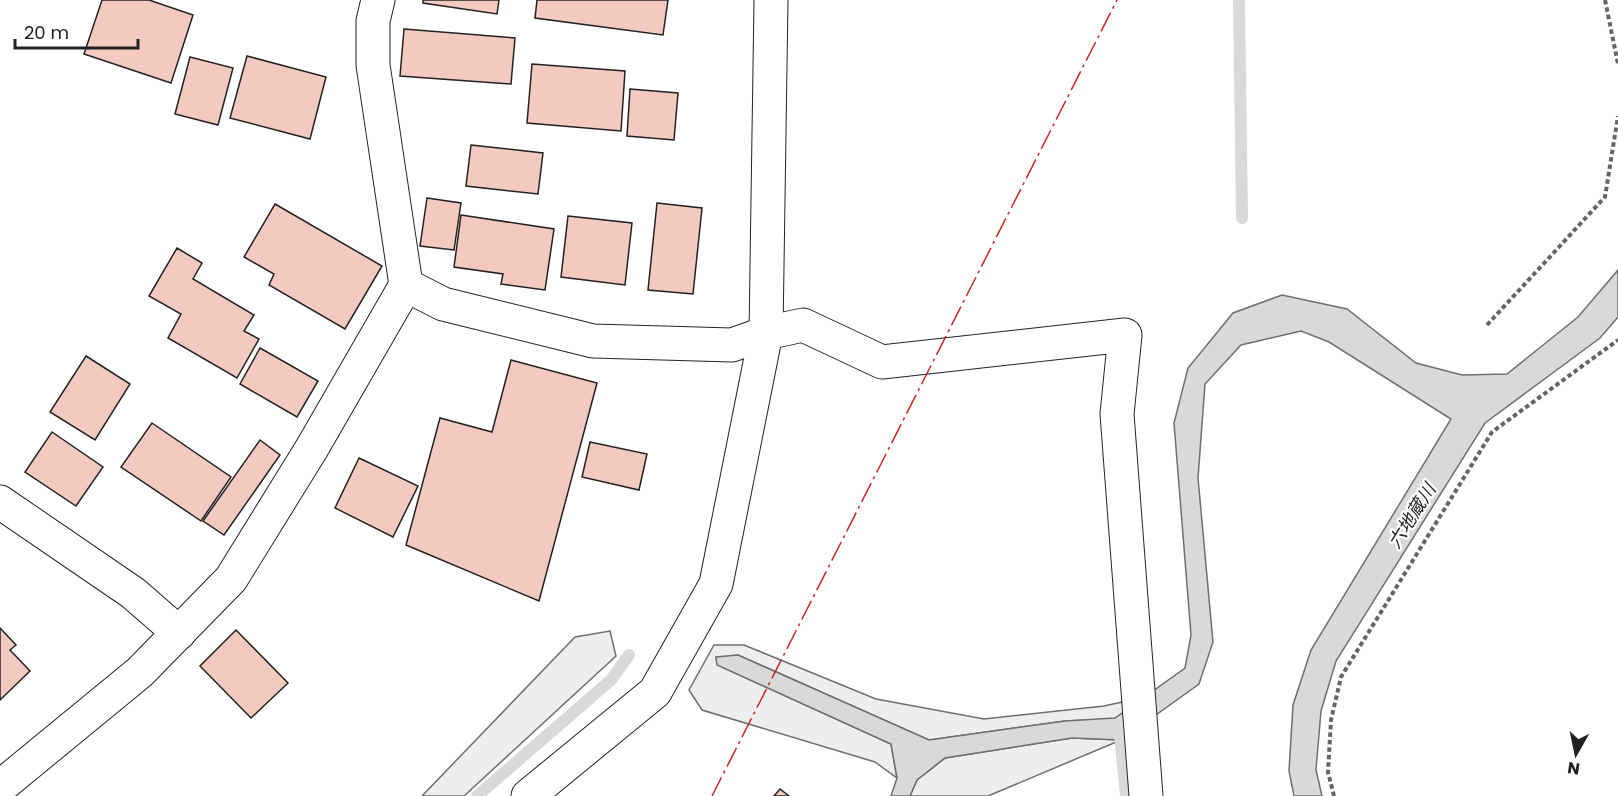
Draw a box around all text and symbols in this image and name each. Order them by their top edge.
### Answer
scale bar [15,12,138,50]
text: 20 m [24,20,69,45]
water label: 六地蔵川 [1382,477,1442,553]
north arrow [1546,724,1606,784]
text: N [1566,756,1581,781]

